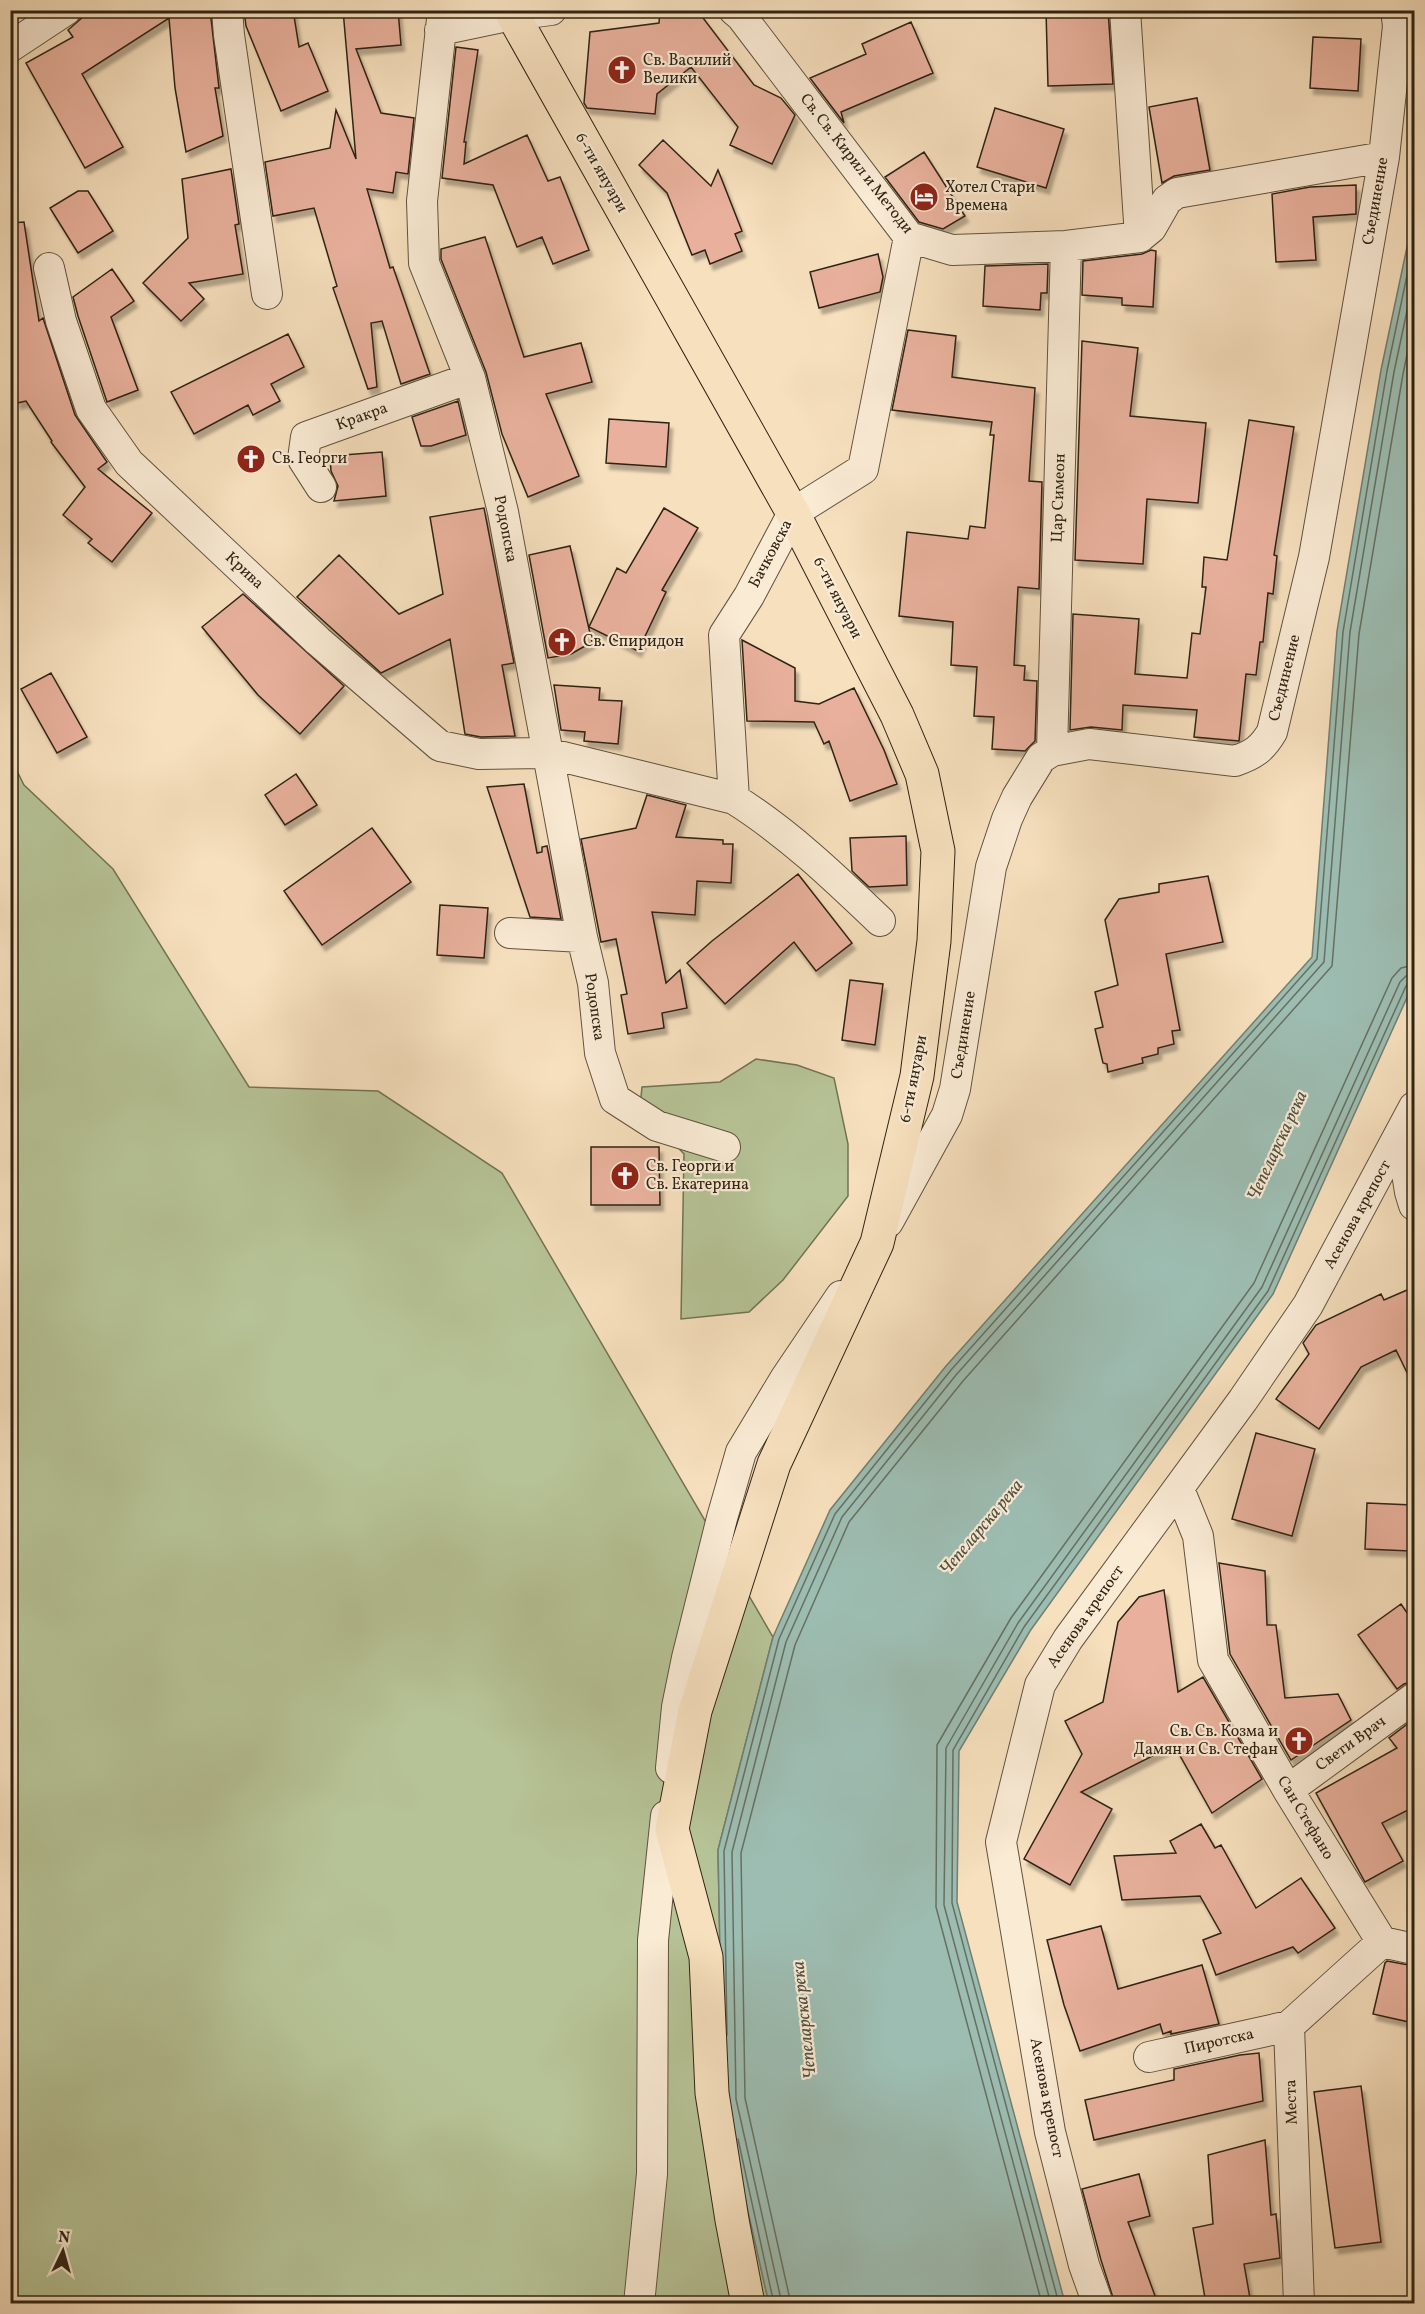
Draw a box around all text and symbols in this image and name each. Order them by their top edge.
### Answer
place label: Св. Василий Велики [643,50,732,90]
church icon: Св. Василий Велики [606,54,638,86]
street label: Св. Св. Кирил и Методи [794,89,918,239]
street label: 6-ти януари [569,129,633,217]
street label: Съединение [1357,155,1395,247]
place label: Хотел Стари Времена [945,177,1035,217]
hotel icon: Хотел Стари Времена [908,181,940,213]
street label: Кракра [333,397,391,437]
church icon: Св. Георги [235,443,267,475]
place label: Св. Георги [272,448,347,470]
street label: Цар Симеон [1046,453,1072,543]
street label: Родопска [488,494,522,565]
street label: Бачковска [744,516,798,592]
street label: Крива [220,547,268,595]
street label: 6-ти януари [807,553,867,643]
church icon: Св. Спиридон [546,626,578,658]
place label: Св. Спиридон [583,631,684,653]
street label: Съединение [1264,632,1306,724]
street label: Родопска [578,972,610,1042]
street label: Съединение [946,989,982,1081]
street label: 6-ти януари [895,1033,933,1125]
water label: Чепеларска река [1242,1087,1314,1205]
place label: Св. Георги и Св. Екатерина [646,1156,749,1196]
street label: Асенова крепост [1319,1156,1397,1274]
church icon: Св. Георги и Св. Екатерина [609,1160,641,1192]
water label: Чепеларска река [934,1475,1030,1581]
street label: Асенова крепост [1042,1561,1130,1673]
street label: Свети Врач [1311,1711,1391,1777]
place label: Св. Св. Козма и Дамян и Св. Стефан [1133,1721,1278,1761]
church icon: Св. Св. Козма и Дамян и Св. Стефан [1283,1725,1315,1757]
street label: Сан Стефано [1271,1772,1339,1864]
water label: Чепеларска река [786,1960,824,2080]
street label: Пиротска [1182,2023,1256,2061]
street label: Асенова крепост [1024,2036,1068,2160]
street label: Места [1280,2079,1304,2125]
north arrow [33,2221,93,2281]
text: N [57,2227,71,2250]

